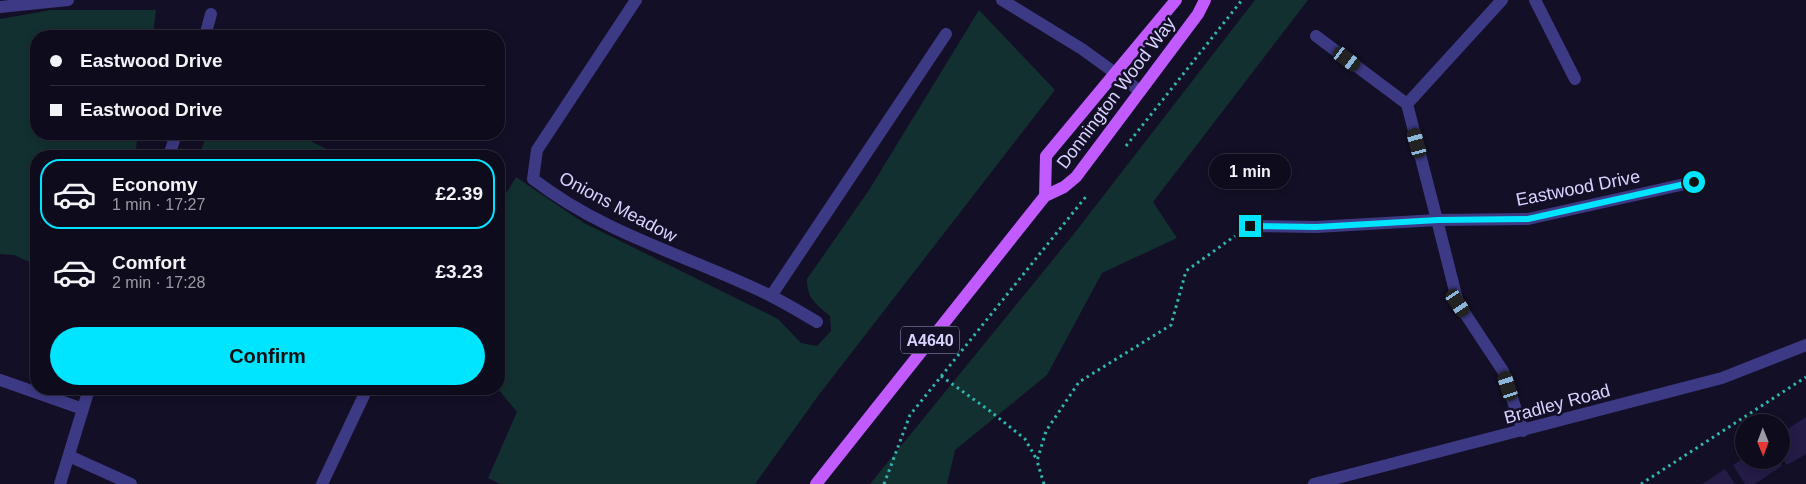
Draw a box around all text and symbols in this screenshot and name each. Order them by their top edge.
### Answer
street label: Donnington Wood Way [1053,13,1179,173]
car [1330,44,1363,74]
text: Eastwood Drive [80,50,223,71]
text: Eastwood Drive [80,99,223,120]
car [1405,127,1428,159]
callout: 1 min [1209,154,1291,188]
text: 1 min [1229,163,1271,180]
street label: Eastwood Drive [1514,166,1642,210]
street label: Onions Meadow [556,168,681,247]
route start [1683,171,1705,193]
icon: car [52,172,97,217]
text: Economy [112,174,198,195]
text: £2.39 [435,183,483,204]
text: 1 min · 17:27 [112,196,205,213]
route end [1239,215,1261,237]
icon: car [52,250,97,295]
text: Comfort [112,252,186,273]
text: £3.23 [435,261,483,282]
text: 2 min · 17:28 [112,274,205,291]
car [1443,286,1472,320]
road number: A4640 [901,326,959,354]
button: Confirm [50,327,485,385]
car [1496,369,1519,403]
street label: Bradley Road [1502,380,1612,428]
north arrow [1735,414,1790,469]
map controls [1735,414,1790,469]

